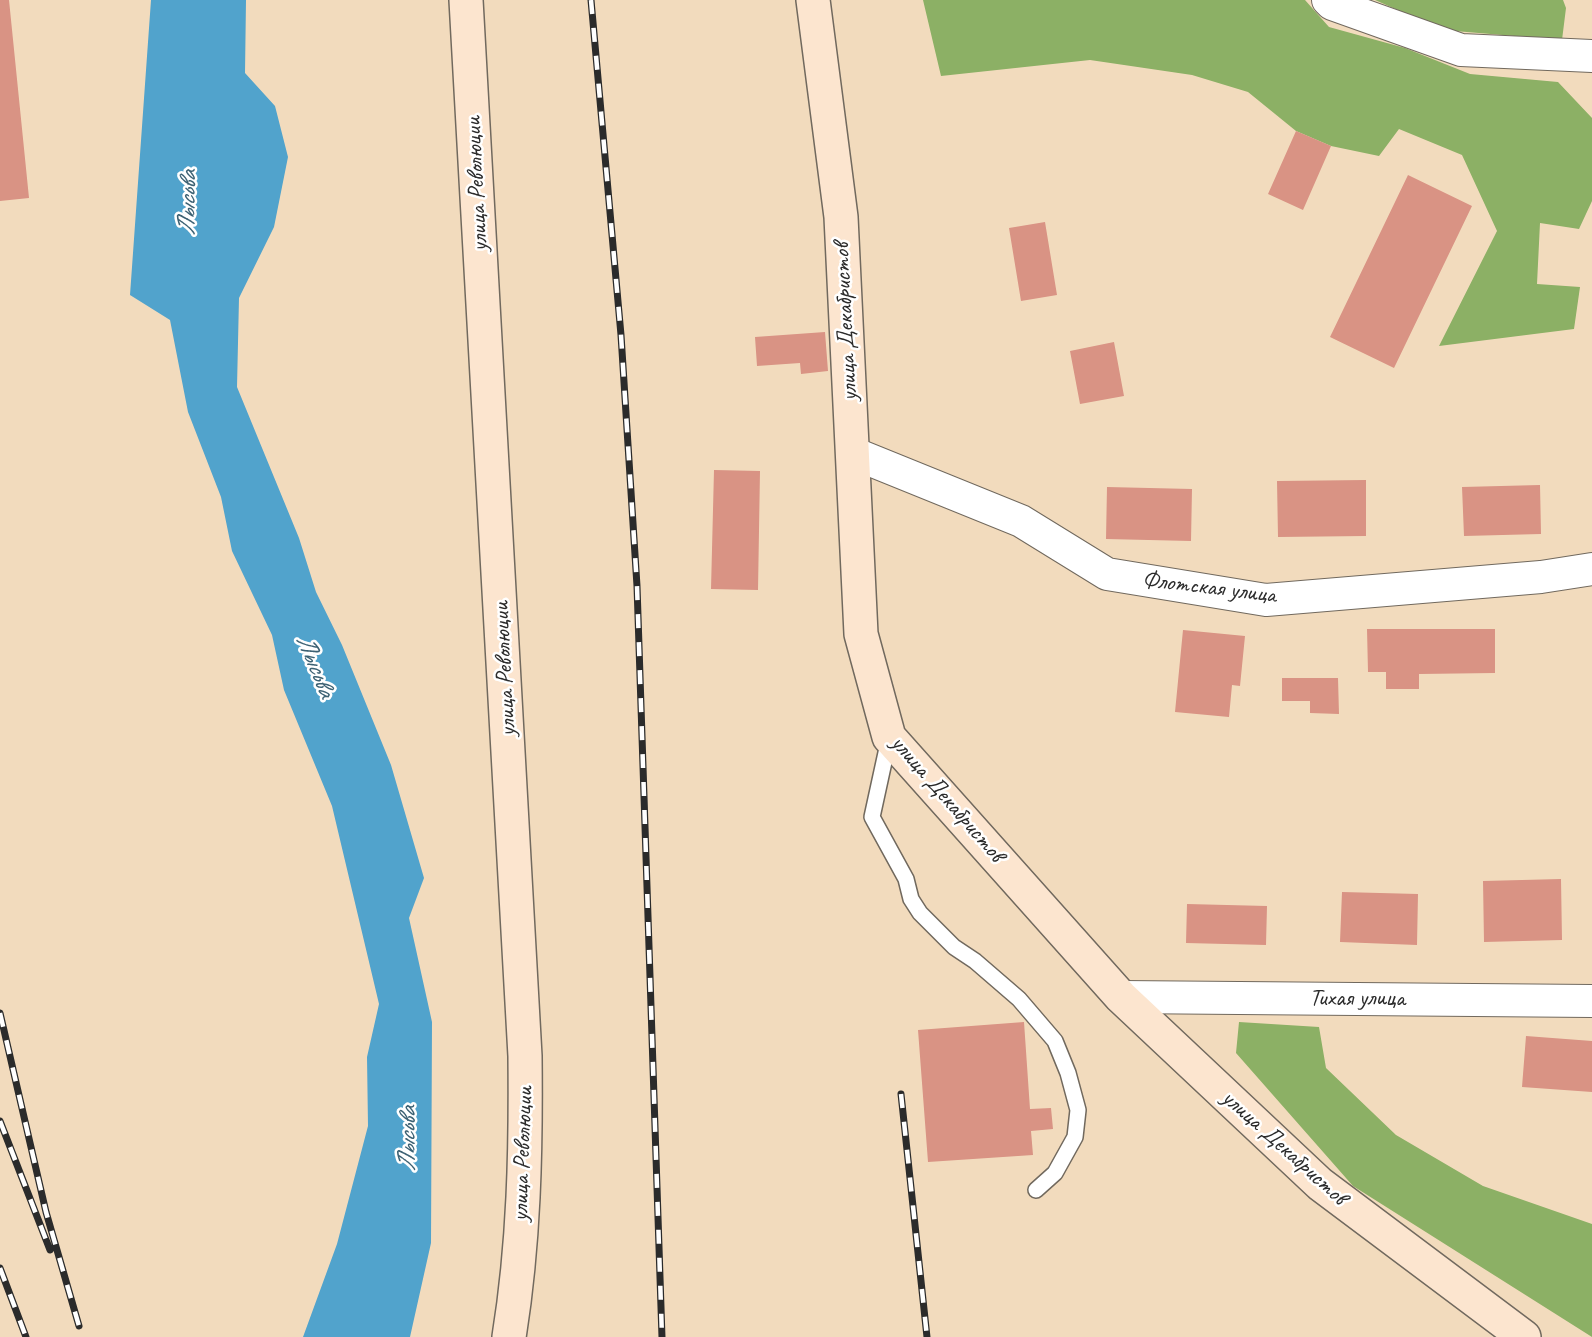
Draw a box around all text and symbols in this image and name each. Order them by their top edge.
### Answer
street label: улица Революции [459,116,495,252]
water label: Лысьва [171,170,205,236]
street label: улица Декабристов [827,242,865,402]
street label: Флотская улица [1140,566,1278,610]
street label: улица Революции [487,601,523,737]
water label: Лысьва [288,630,342,702]
street label: улица Декабристов [884,730,1010,868]
street label: Тихая улица [1309,985,1405,1013]
street label: улица Декабристов [1215,1084,1353,1212]
street label: улица Революции [506,1086,540,1222]
water label: Лысьва [392,1106,424,1172]

